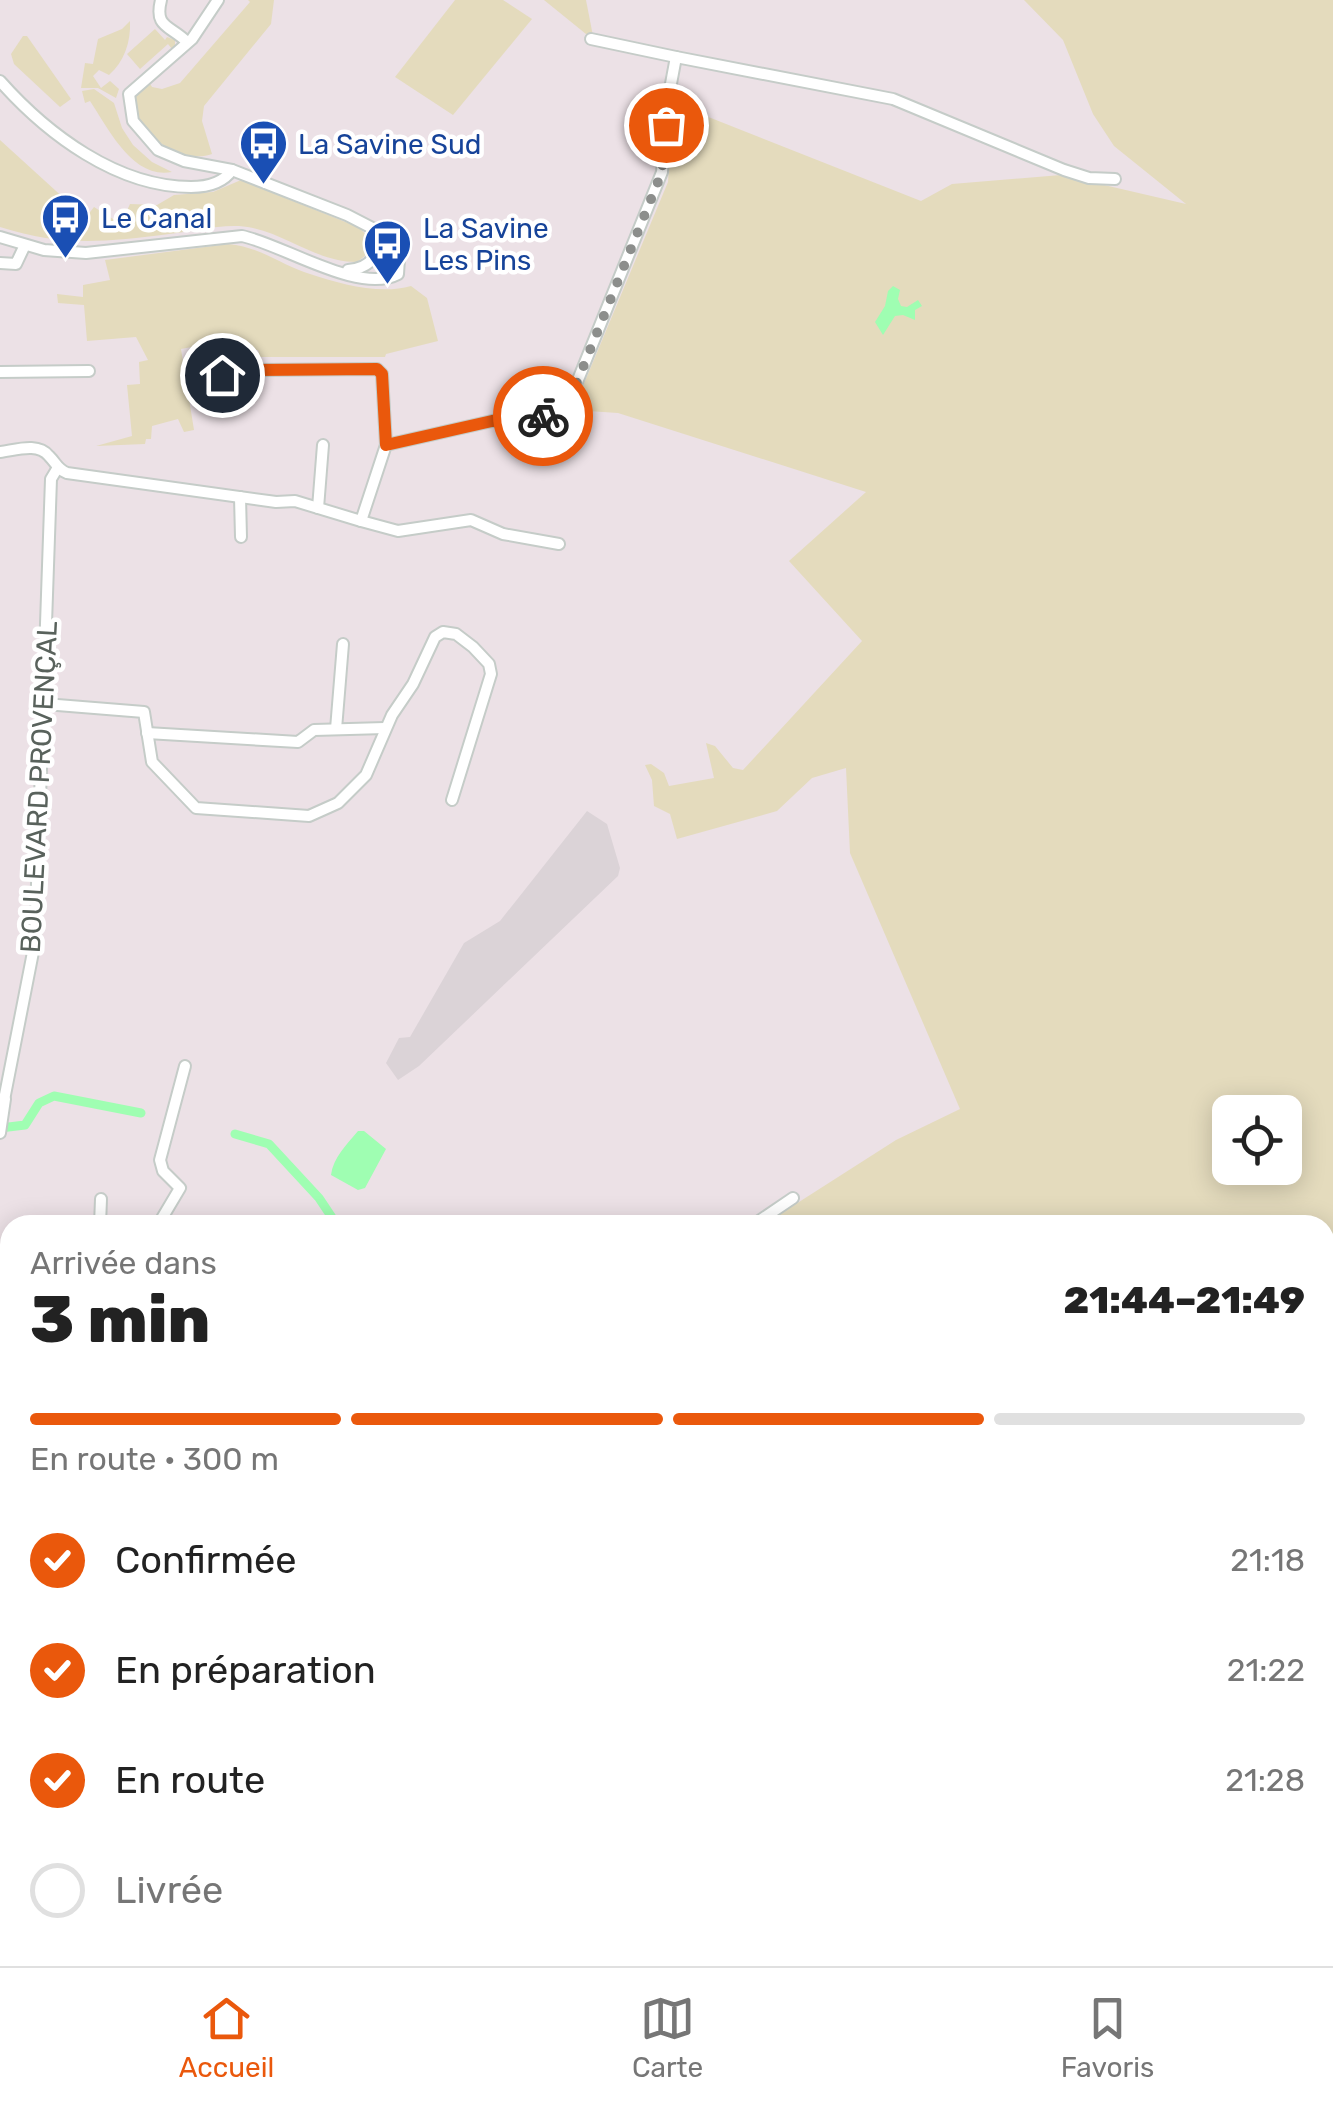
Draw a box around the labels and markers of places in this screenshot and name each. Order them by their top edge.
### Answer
pin [624,83,709,168]
bus stop icon: La Savine Sud [237,118,289,186]
place label: La Savine Sud [298,128,481,161]
bus stop icon: Le Canal [40,192,92,260]
place label: Le Canal [101,202,212,235]
place label: La Savine Les Pins [423,212,549,277]
bus stop icon: La Savine Les Pins [362,218,414,286]
pin [180,333,265,418]

